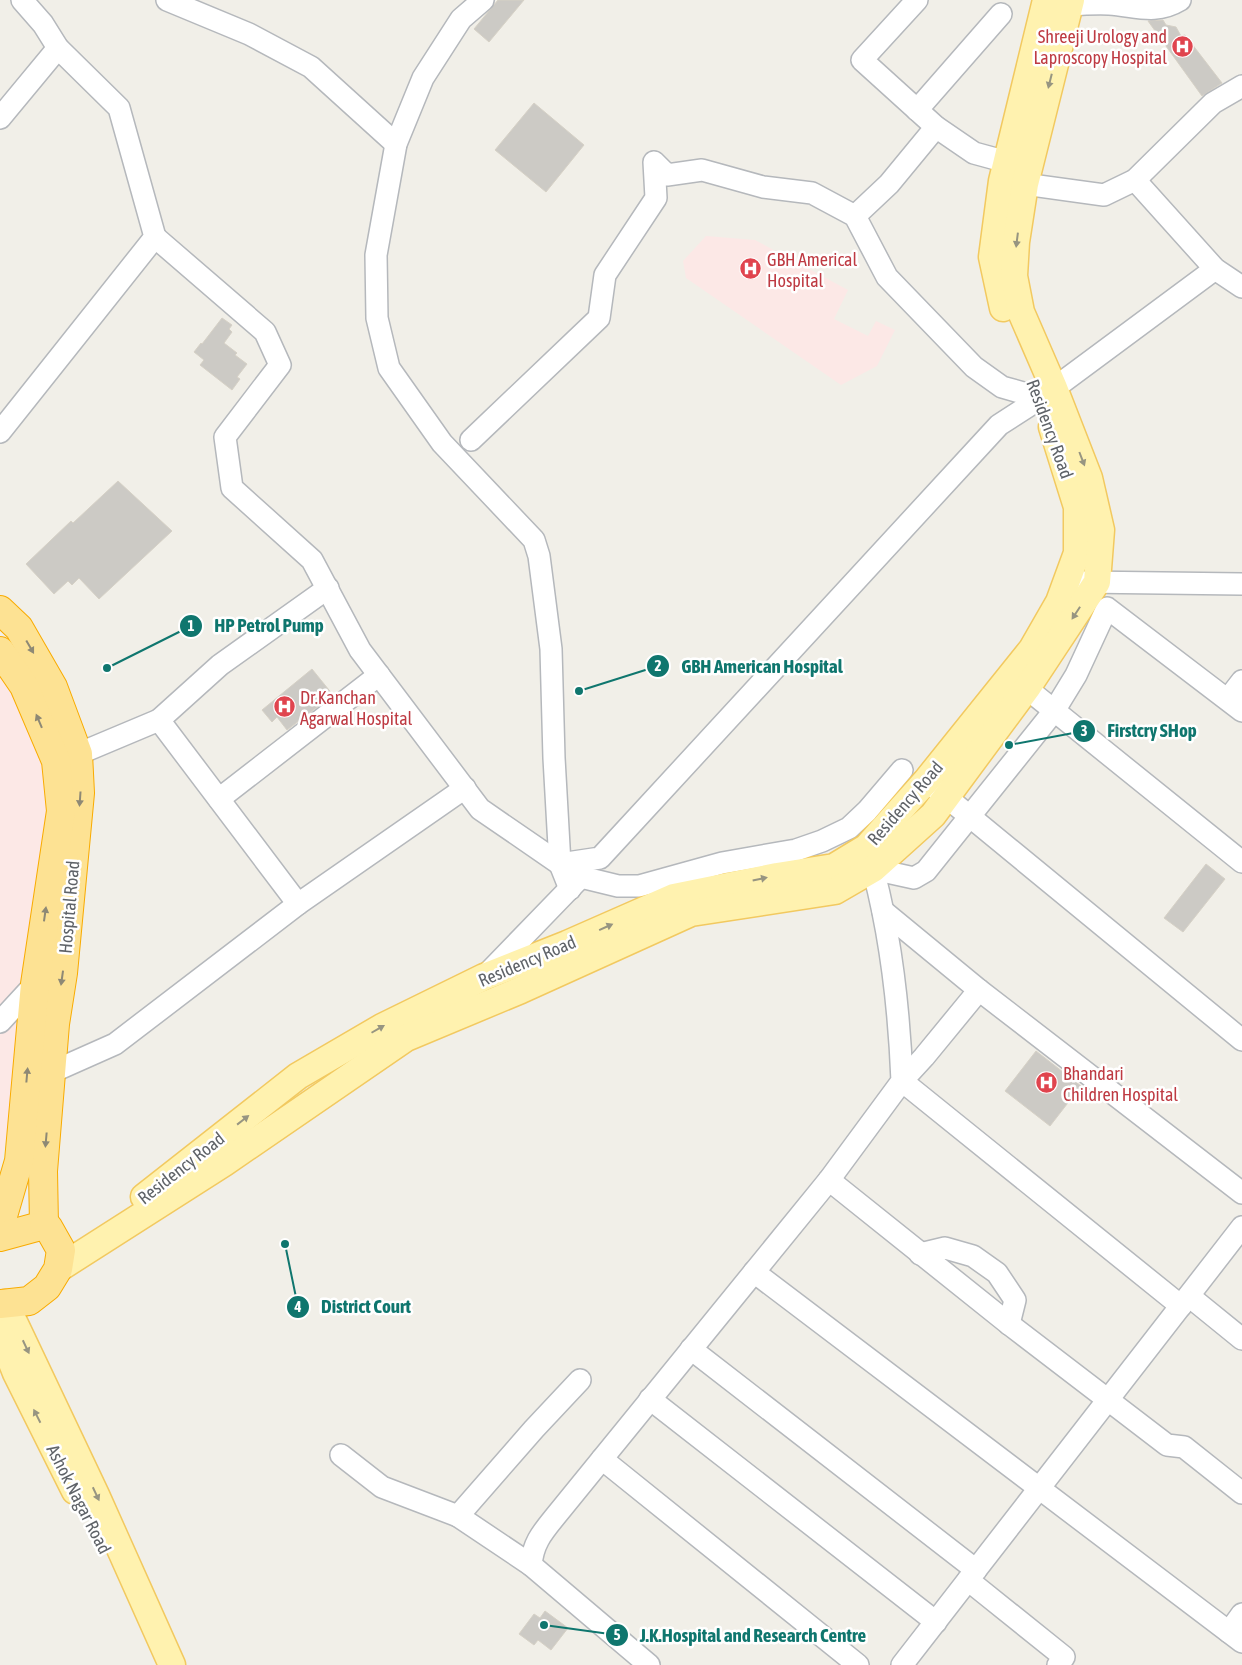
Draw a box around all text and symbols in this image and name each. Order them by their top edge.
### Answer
place label: Shreeji Urology and Laproscopy Hospital [1033,26,1167,68]
hospital icon: Shreeji Urology and Laproscopy Hospital [1171,34,1195,58]
one-way arrow [1046,74,1054,89]
one-way arrow [1013,232,1021,248]
place label: GBH Americal Hospital [767,249,857,291]
hospital icon: GBH Americal Hospital [739,257,763,281]
street label: Residency Road [1022,377,1078,481]
one-way arrow [1079,452,1086,467]
one-way arrow [1071,606,1081,620]
callout: HP Petrol Pump [179,609,333,643]
text: HP Petrol Pump [214,614,324,636]
text: 1 [187,617,195,634]
one-way arrow [26,641,35,654]
callout: GBH American Hospital [646,649,852,683]
text: GBH American Hospital [681,655,844,677]
text: 2 [654,657,662,674]
place label: Dr.Kanchan Agarwal Hospital [300,687,413,729]
hospital icon: Dr.Kanchan Agarwal Hospital [272,695,296,719]
one-way arrow [34,714,42,728]
callout: Firstcry SHop [1072,714,1206,748]
text: Firstcry SHop [1107,719,1197,741]
text: 3 [1080,722,1088,739]
street label: Residency Road [863,757,947,849]
one-way arrow [75,791,83,807]
street label: Hospital Road [54,860,84,954]
one-way arrow [752,875,767,883]
one-way arrow [42,906,50,922]
one-way arrow [599,923,613,931]
street label: Residency Road [475,931,579,991]
one-way arrow [58,971,66,987]
one-way arrow [371,1025,384,1034]
place label: Bhandari Children Hospital [1063,1063,1178,1105]
one-way arrow [23,1067,31,1083]
hospital icon: Bhandari Children Hospital [1035,1071,1059,1095]
one-way arrow [236,1114,249,1125]
street label: Residency Road [134,1128,228,1208]
one-way arrow [42,1132,50,1148]
callout: District Court [286,1290,421,1324]
text: District Court [321,1295,411,1317]
text: 4 [293,1298,302,1315]
one-way arrow [22,1340,30,1354]
one-way arrow [33,1409,42,1424]
street label: Ashok Nagar Road [42,1441,116,1557]
one-way arrow [92,1487,100,1501]
callout: J.K.Hospital and Research Centre [604,1618,876,1652]
text: J.K.Hospital and Research Centre [639,1624,867,1646]
text: 5 [613,1626,621,1643]

